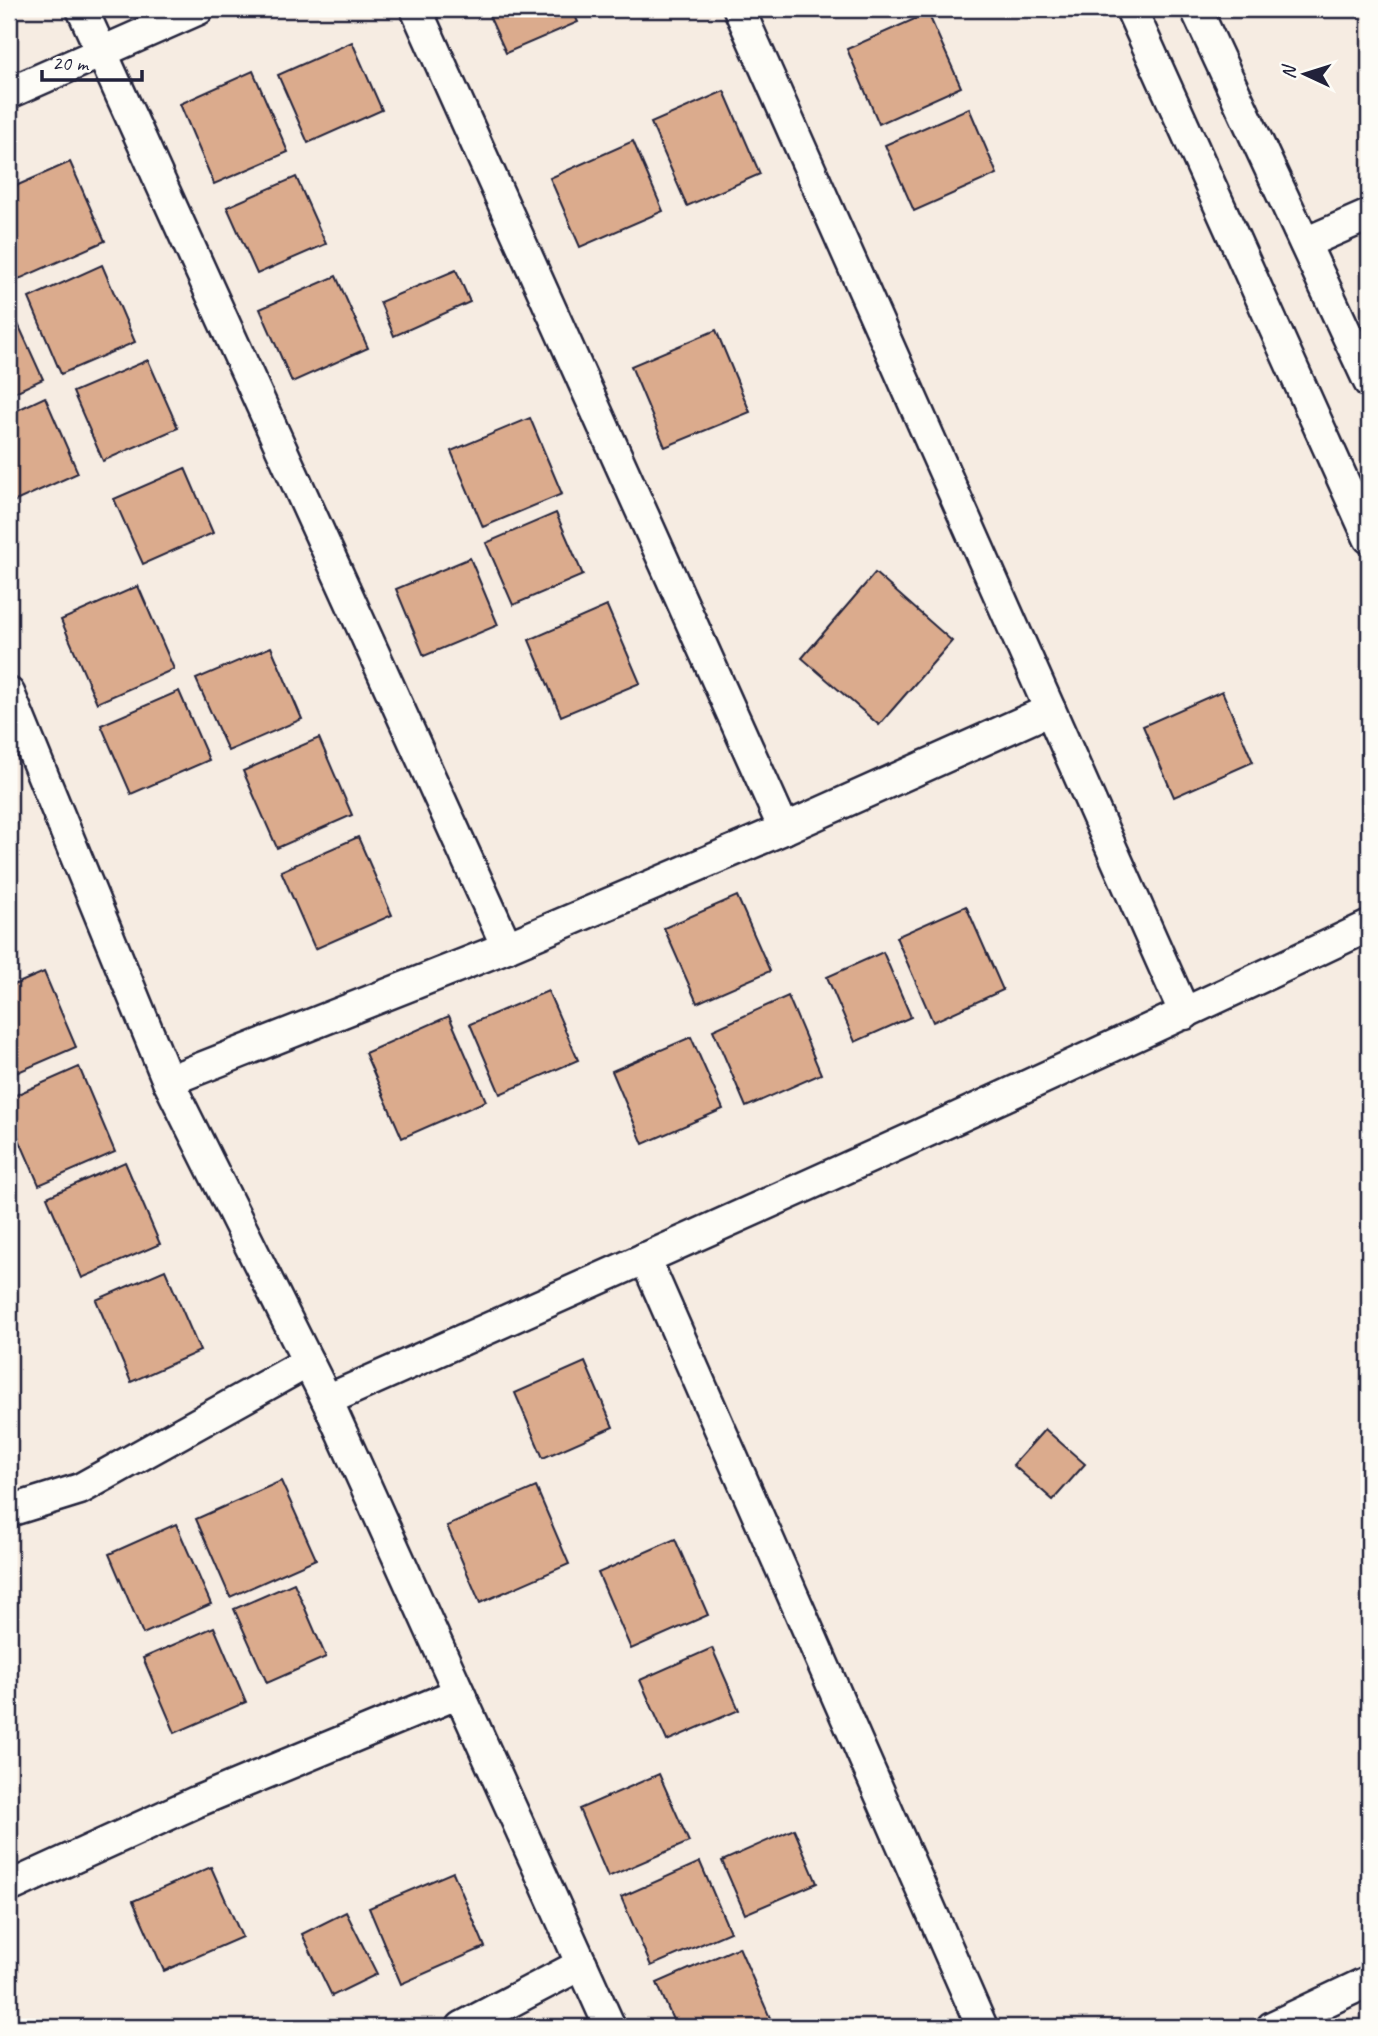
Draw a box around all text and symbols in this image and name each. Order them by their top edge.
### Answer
scale bar [42,38,142,82]
north arrow [1270,38,1340,108]
text: 20 m [52,50,90,76]
text: N [1277,63,1302,80]

